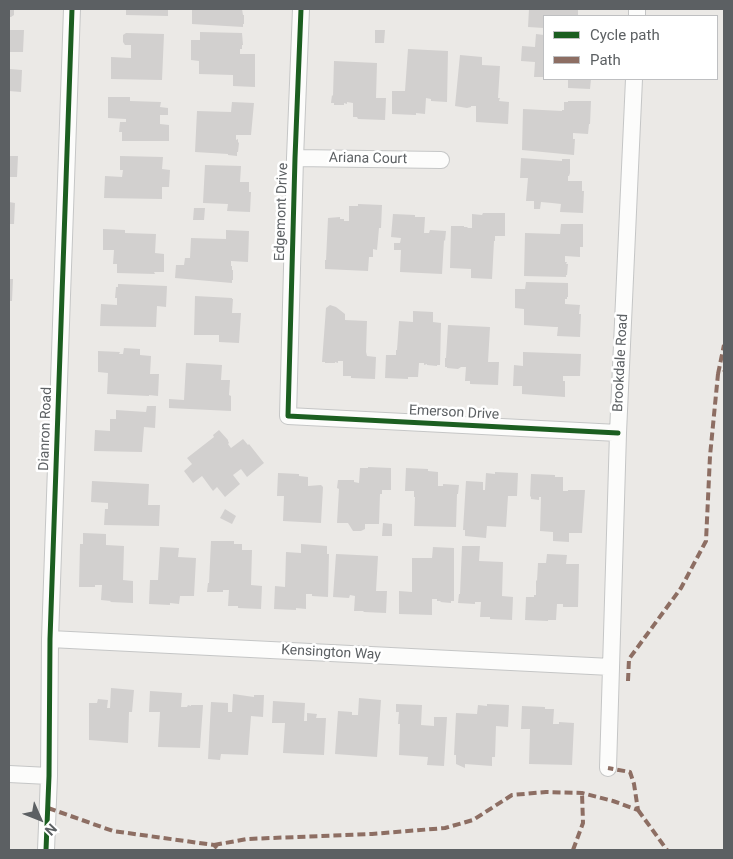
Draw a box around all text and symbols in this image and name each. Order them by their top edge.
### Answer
legend [543,15,718,80]
text: Cycle path [590,26,660,44]
text: Path [590,51,621,69]
street label: Ariana Court [329,150,407,168]
street label: Edgemont Drive [272,162,292,262]
street label: Brookdale Road [610,314,632,412]
street label: Dianron Road [36,387,56,471]
street label: Emerson Drive [408,402,500,424]
street label: Kensington Way [281,642,381,664]
north arrow [15,794,65,844]
text: N [42,820,60,839]

